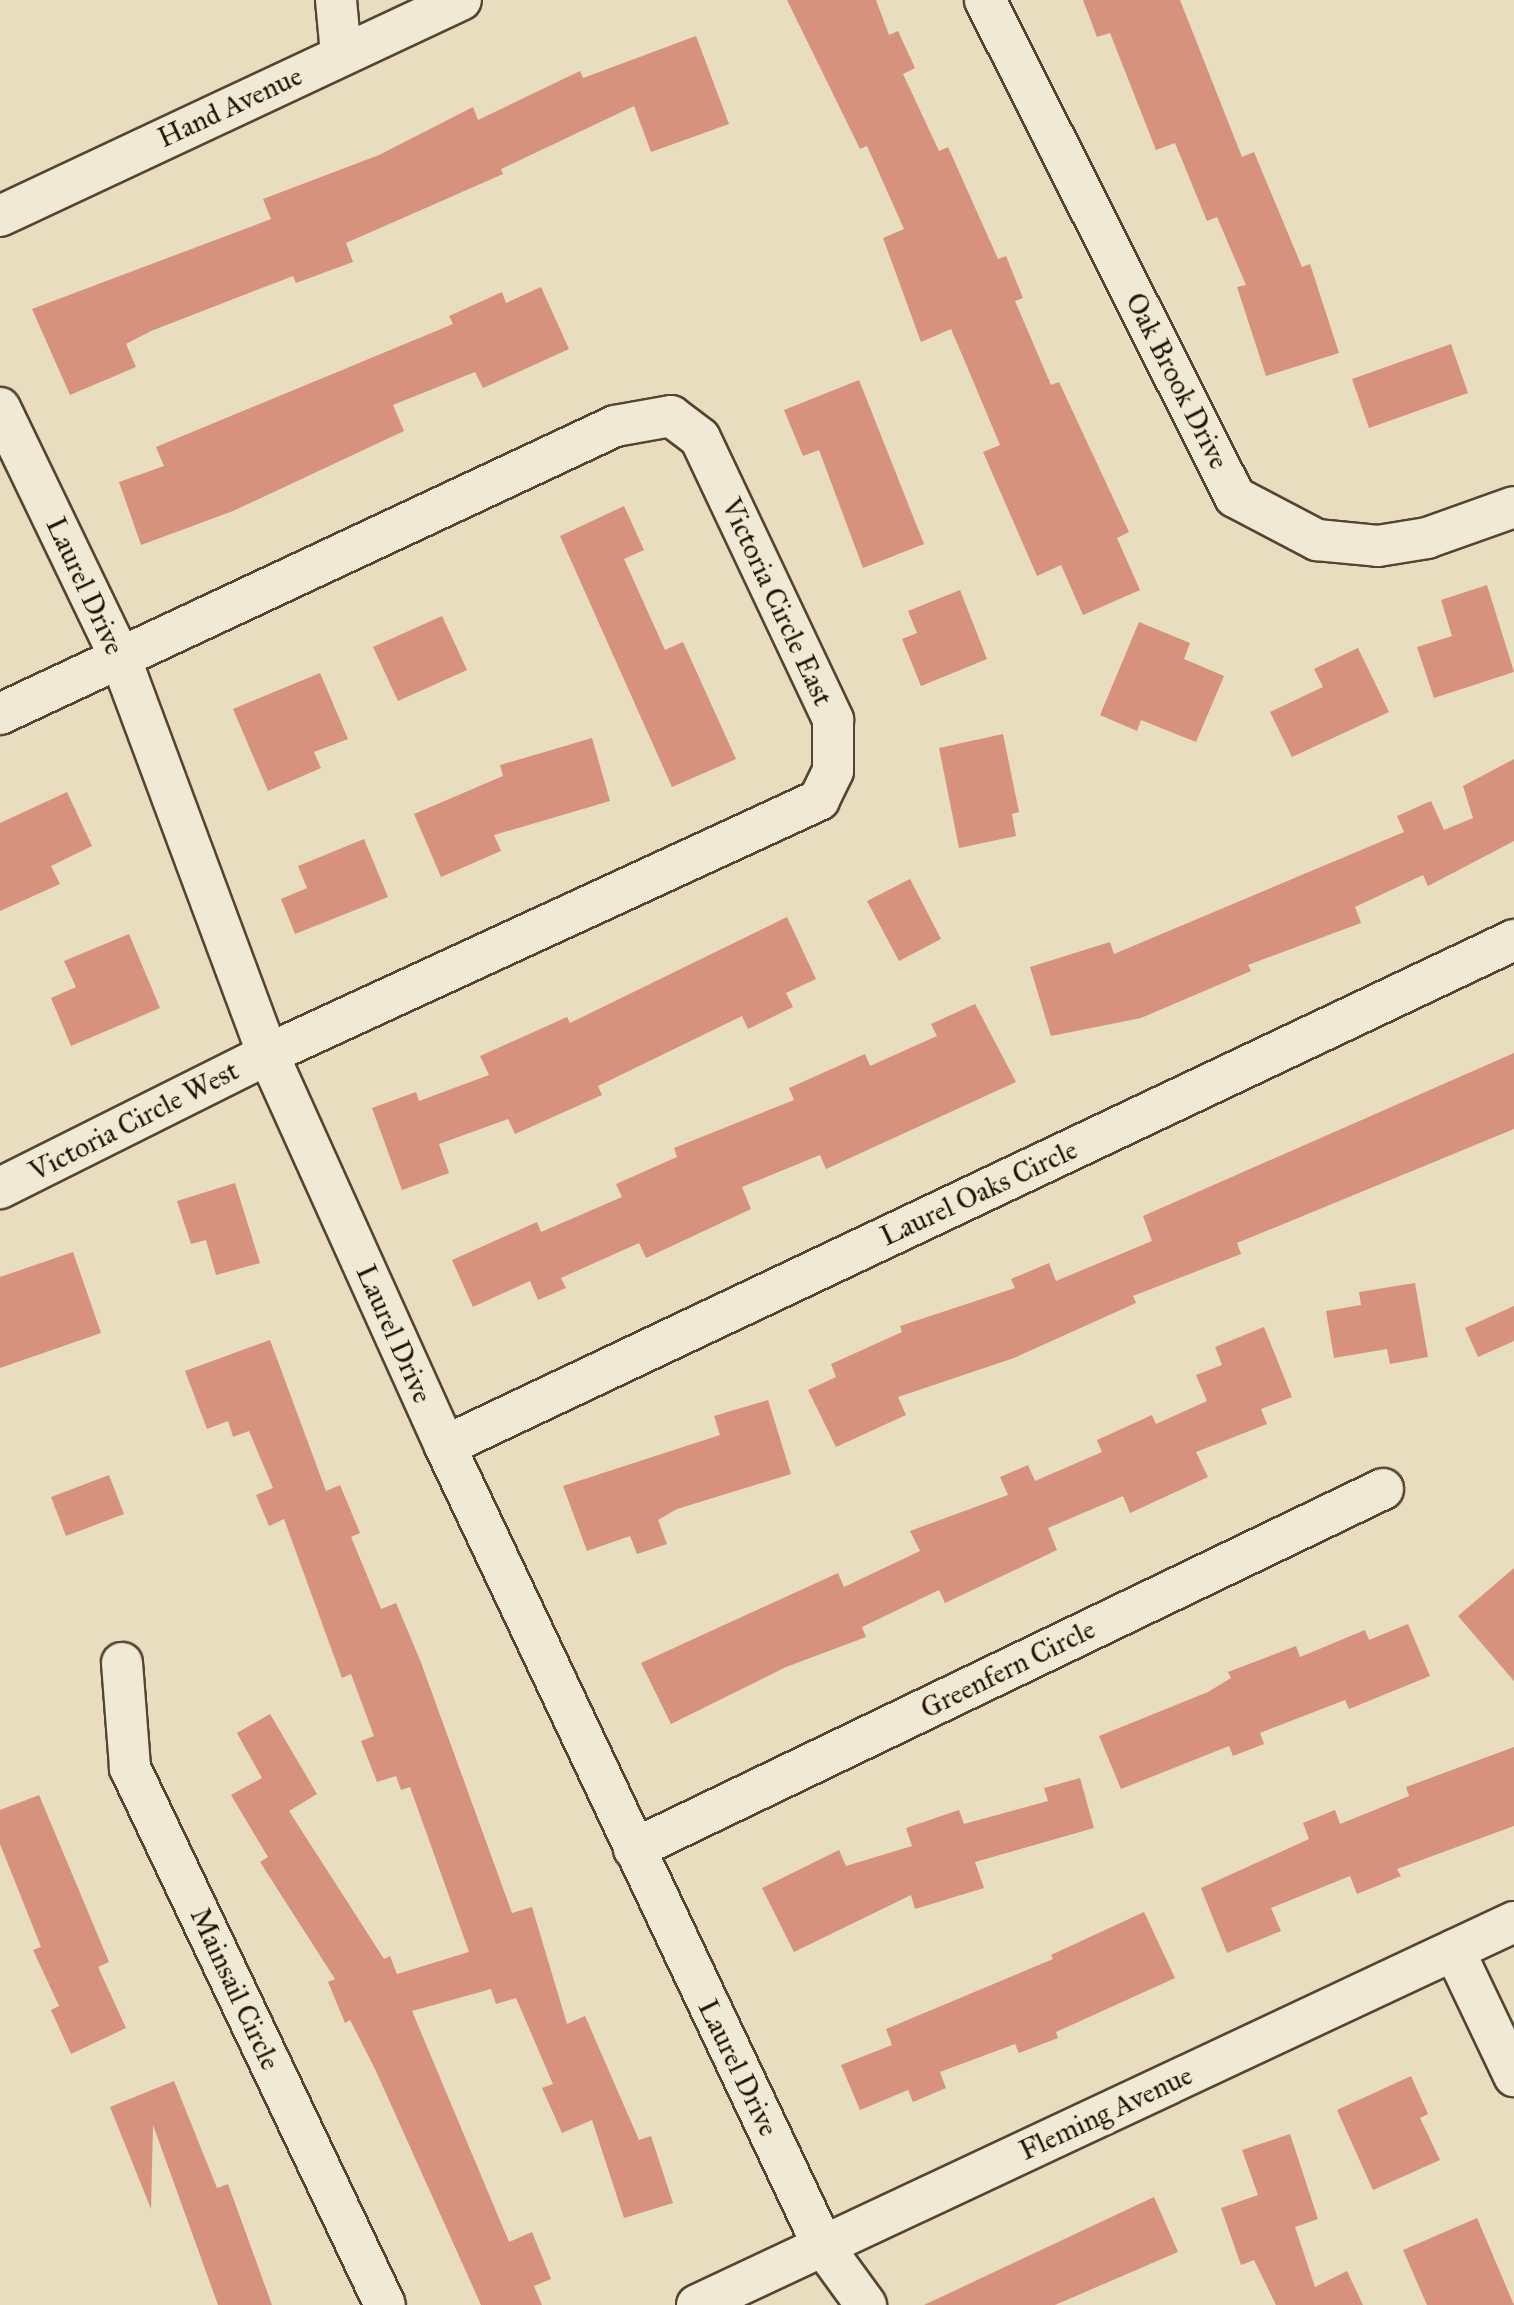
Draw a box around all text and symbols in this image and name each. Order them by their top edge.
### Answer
street label: Hand Avenue [153,59,307,155]
street label: Oak Brook Drive [1118,287,1236,475]
street label: Victoria Circle East [714,493,840,711]
street label: Laurel Drive [39,512,131,660]
street label: Victoria Circle West [24,1054,244,1188]
street label: Laurel Oaks Circle [875,1133,1083,1253]
street label: Laurel Drive [349,1260,439,1408]
street label: Greenfern Circle [915,1612,1101,1726]
street label: Mainsail Circle [183,1903,287,2075]
street label: Laurel Drive [691,1994,785,2142]
street label: Fleming Avenue [1014,2058,1198,2168]

